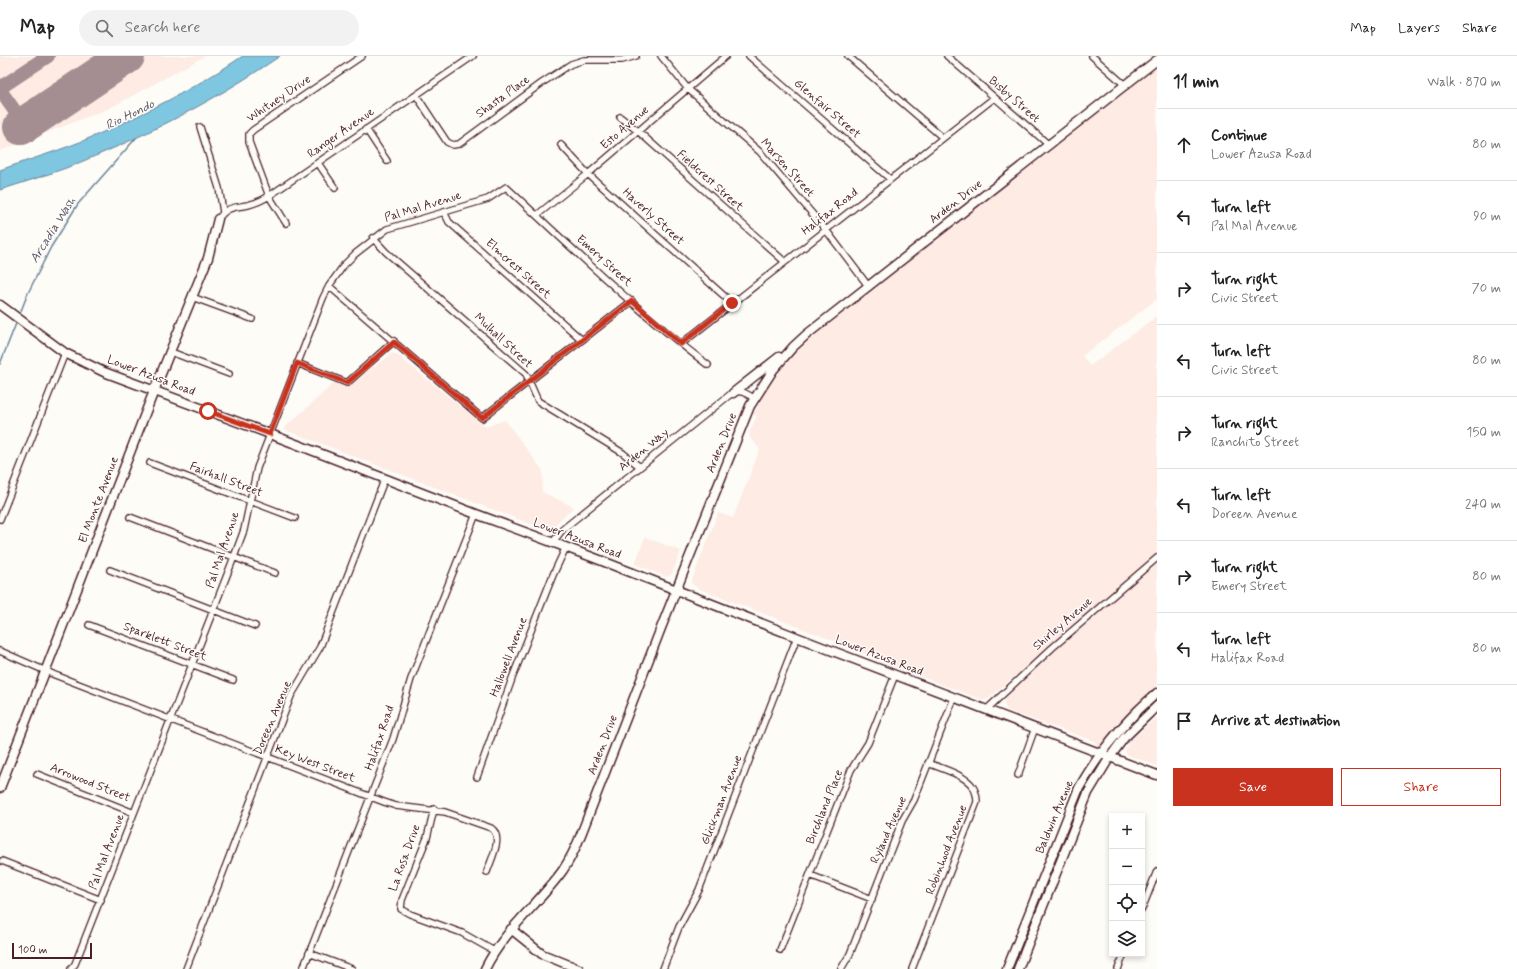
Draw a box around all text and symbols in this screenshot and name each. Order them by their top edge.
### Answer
search box [79,10,359,46]
text: Map [20,15,55,40]
icon: search [93,17,115,39]
text: Search here [125,18,200,38]
text: Map [1350,19,1376,37]
text: Layers [1398,19,1440,37]
text: Share [1462,19,1497,37]
text: 11 min [1173,71,1219,93]
street label: Whitney Drive [244,72,314,126]
street label: Shasta Place [473,72,533,122]
street label: Bisby Street [985,73,1044,127]
text: Walk · 870 m [1427,74,1501,91]
street label: Glenfair Street [790,76,864,143]
water label: Rio Hondo [103,96,158,134]
street label: Esto Avenue [597,102,653,154]
street label: Ranger Avenue [304,104,378,162]
text: Continue [1211,126,1267,146]
icon: ahead [1173,134,1195,156]
street label: Marsen Street [756,135,818,201]
text: 80 m [1472,136,1501,153]
text: Lower Azusa Road [1211,146,1312,163]
street label: Fieldcrest Street [673,147,747,215]
street label: Arden Drive [926,176,986,228]
street label: Haverly Street [619,185,688,249]
street label: Halifax Road [798,185,862,239]
street label: Pal Mal Avenue [383,188,464,226]
water label: Arcadia Wash [26,194,80,266]
text: Turn left [1211,198,1271,218]
icon: left [1173,206,1195,228]
text: 90 m [1473,208,1501,225]
text: Pal Mal Avenue [1211,218,1297,235]
street label: Emery Street [573,232,635,290]
street label: Elmcrest Street [482,235,554,303]
text: Turn right [1211,270,1278,290]
icon: right [1173,278,1195,300]
text: 70 m [1472,280,1501,297]
text: Civic Street [1211,290,1278,307]
route end [723,294,741,312]
street label: Mulhall Street [470,310,536,372]
text: Turn left [1211,342,1271,362]
icon: left [1173,350,1195,372]
street label: Lower Azusa Road [105,352,197,400]
text: 80 m [1472,352,1501,369]
text: Civic Street [1211,362,1278,379]
route start [199,402,217,420]
street label: Arden Drive [703,411,741,475]
text: Turn right [1211,414,1278,434]
icon: right [1173,422,1195,444]
text: 150 m [1467,424,1501,441]
street label: Arden Way [616,425,672,475]
text: Ranchito Street [1211,434,1299,451]
street label: El Monte Avenue [75,454,123,546]
street label: Fairhall Street [187,459,265,501]
text: Turn left [1211,486,1271,506]
icon: left [1173,494,1195,516]
text: 240 m [1465,496,1501,513]
text: Doreen Avenue [1211,506,1297,523]
street label: Pal Mal Avenue [202,509,244,590]
street label: Lower Azusa Road [531,515,623,563]
text: Turn right [1211,558,1278,578]
icon: right [1173,566,1195,588]
text: 80 m [1472,568,1501,585]
text: Emery Street [1211,578,1287,595]
street label: Shirley Avenue [1030,593,1096,654]
street label: Hallowell Avenue [486,615,532,699]
street label: Sparklett Street [121,619,209,665]
text: Turn left [1211,630,1271,650]
street label: Lower Azusa Road [833,632,925,680]
icon: left [1173,638,1195,660]
text: 80 m [1472,640,1501,657]
text: Halifax Road [1211,650,1284,667]
street label: Doreen Avenue [250,678,296,758]
street label: Halifax Road [361,703,399,773]
icon: arrive [1173,710,1195,732]
text: Arrive at destination [1211,711,1340,731]
street label: Arden Drive [584,713,622,777]
street label: Key West Street [272,741,358,787]
street label: Glickman Avenue [698,753,746,847]
street label: Arrowood Street [48,760,133,806]
street label: Birchland Place [803,767,847,847]
button: Save [1173,768,1333,806]
button: Share [1341,768,1501,806]
street label: Baldwin Avenue [1032,777,1078,856]
street label: Ryland Avenue [867,794,911,866]
street label: Robinhood Avenue [923,803,971,897]
street label: Pal Mal Avenue [85,812,129,892]
map controls [1109,813,1145,957]
button: + [1109,813,1145,849]
street label: La Rosa Drive [386,822,424,894]
button: − [1109,849,1145,885]
button: locate [1109,885,1145,921]
button: layers [1109,921,1145,957]
scale bar [12,941,92,960]
text: 100 m [18,943,48,957]

